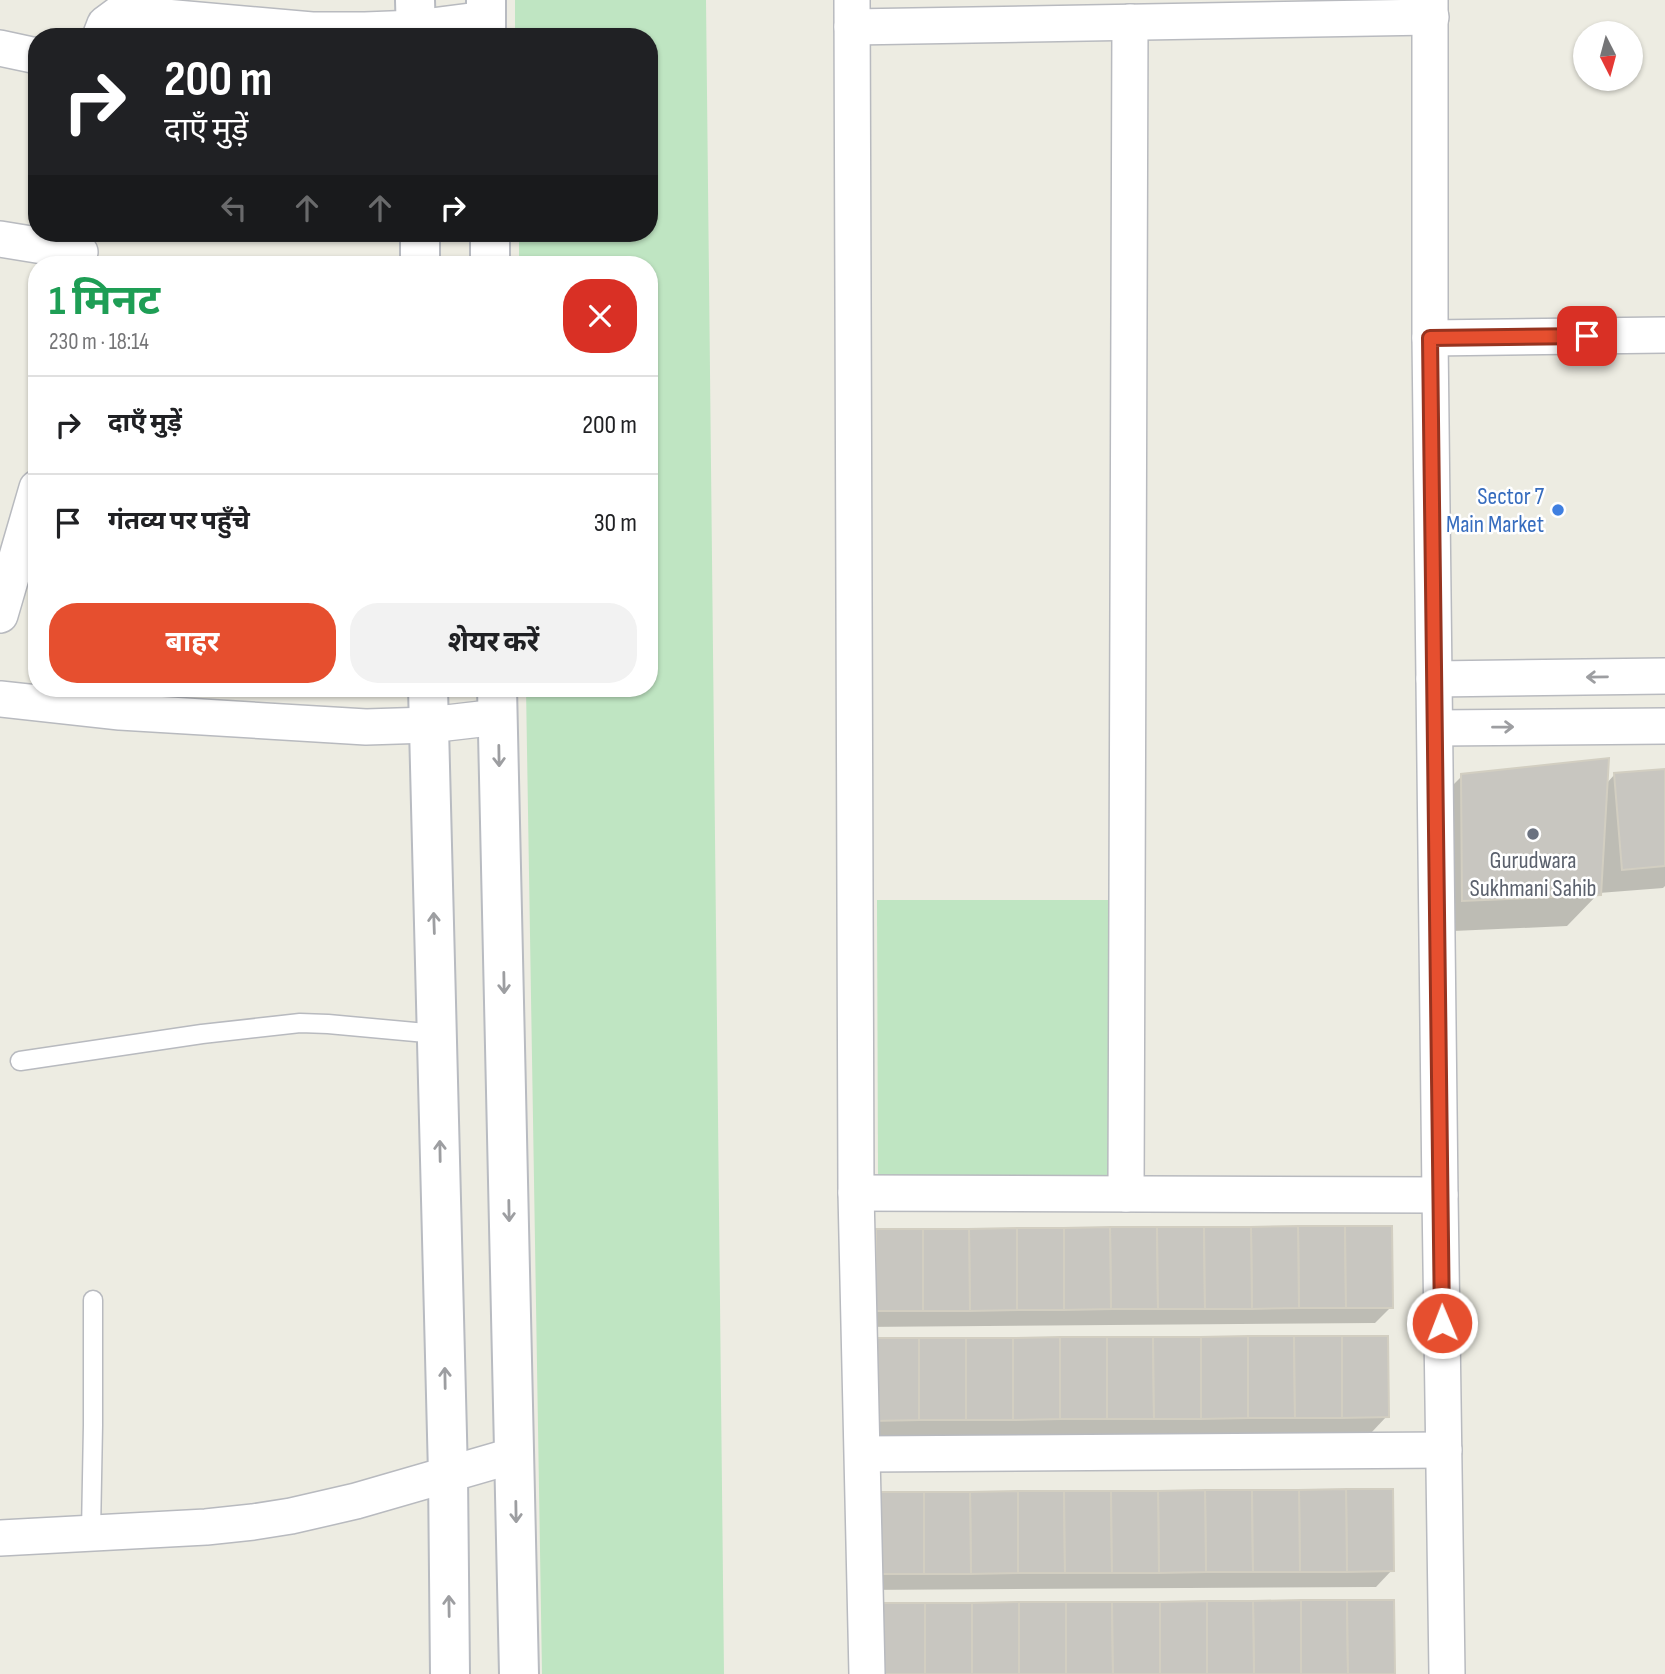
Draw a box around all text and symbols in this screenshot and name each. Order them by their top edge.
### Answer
north arrow [1573,21,1643,91]
map controls [1573,21,1643,91]
text: 200 m [164,51,272,110]
icon: right [49,56,140,147]
text: दाएँ मुड़ें [164,111,248,150]
icon: left [215,189,253,227]
icon: ahead [288,189,326,227]
icon: ahead [361,189,399,227]
icon: right [434,189,472,227]
text: 1 मिनट [49,276,160,327]
button: close [563,279,637,353]
pin [1557,306,1617,366]
icon: arrive [1568,317,1606,355]
text: 230 m · 18:14 [49,328,149,356]
icon: right [49,406,87,444]
text: दाएँ मुड़ें [108,408,182,439]
text: 200 m [582,410,637,441]
place label: Sector 7 Main Market [1446,482,1544,539]
marker: Sector 7 Main Market [1550,502,1566,518]
icon: arrive [49,504,87,542]
text: गंतव्य पर पहुँचे [108,506,250,537]
text: 30 m [594,508,637,539]
button: बाहर [49,603,336,683]
button: शेयर करें [350,603,637,683]
one-way arrow [1586,670,1609,684]
one-way arrow [1491,720,1514,734]
one-way arrow [492,744,506,767]
marker: Gurudwara Sukhmani Sahib [1525,826,1541,842]
place label: Gurudwara Sukhmani Sahib [1469,846,1597,903]
one-way arrow [427,912,440,935]
one-way arrow [497,972,511,995]
one-way arrow [433,1140,446,1163]
one-way arrow [503,1199,516,1222]
position arrow [1405,1286,1479,1360]
one-way arrow [438,1367,452,1390]
one-way arrow [509,1500,523,1523]
one-way arrow [442,1595,456,1618]

